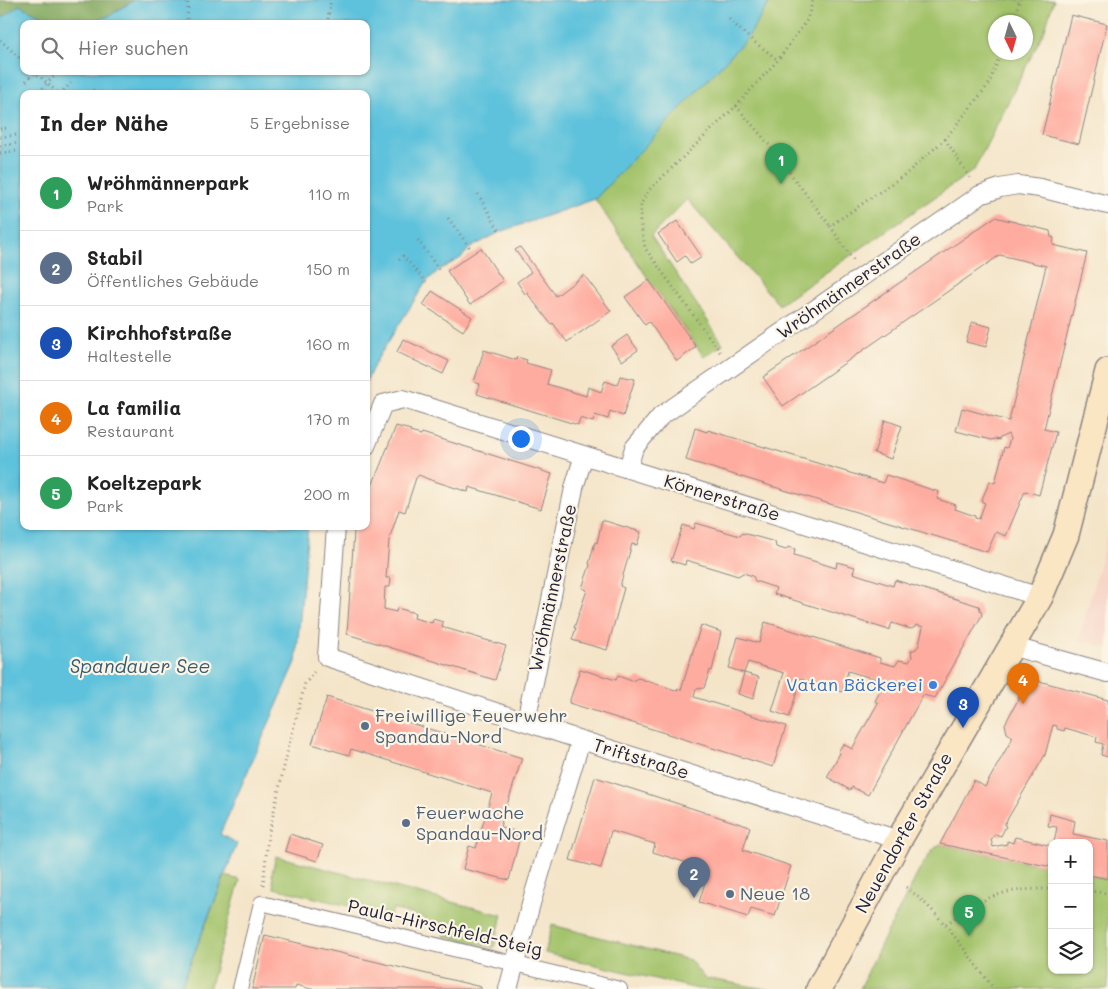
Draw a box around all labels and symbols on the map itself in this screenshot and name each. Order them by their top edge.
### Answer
north arrow [988,15,1033,60]
pin: 1 [765,143,797,184]
street label: Wröhmännerstraße [772,226,925,344]
your location [508,426,534,452]
street label: Körnerstraße [661,468,783,526]
street label: Wröhmännerstraße [523,502,582,674]
water label: Spandauer See [70,653,210,678]
pin: 4 [1007,663,1039,704]
place label: Vatan Bäckerei [786,672,923,696]
marker: Vatan Bäckerei [927,679,939,691]
pin: 3 [947,687,979,728]
place label: Freiwillige Feuerwehr Spandau-Nord [375,703,568,748]
marker: Freiwillige Feuerwehr Spandau-Nord [359,720,371,732]
street label: Triftstraße [590,732,692,784]
street label: Neuendorfer Straße [849,748,957,917]
place label: Feuerwache Spandau-Nord [416,800,543,845]
marker: Feuerwache Spandau-Nord [400,817,412,829]
pin: 2 [678,857,710,898]
place label: Neue 18 [740,881,810,905]
marker: Neue 18 [724,888,736,900]
street label: Paula-Hirschfeld-Steig [346,893,545,961]
pin: 5 [953,895,985,936]

